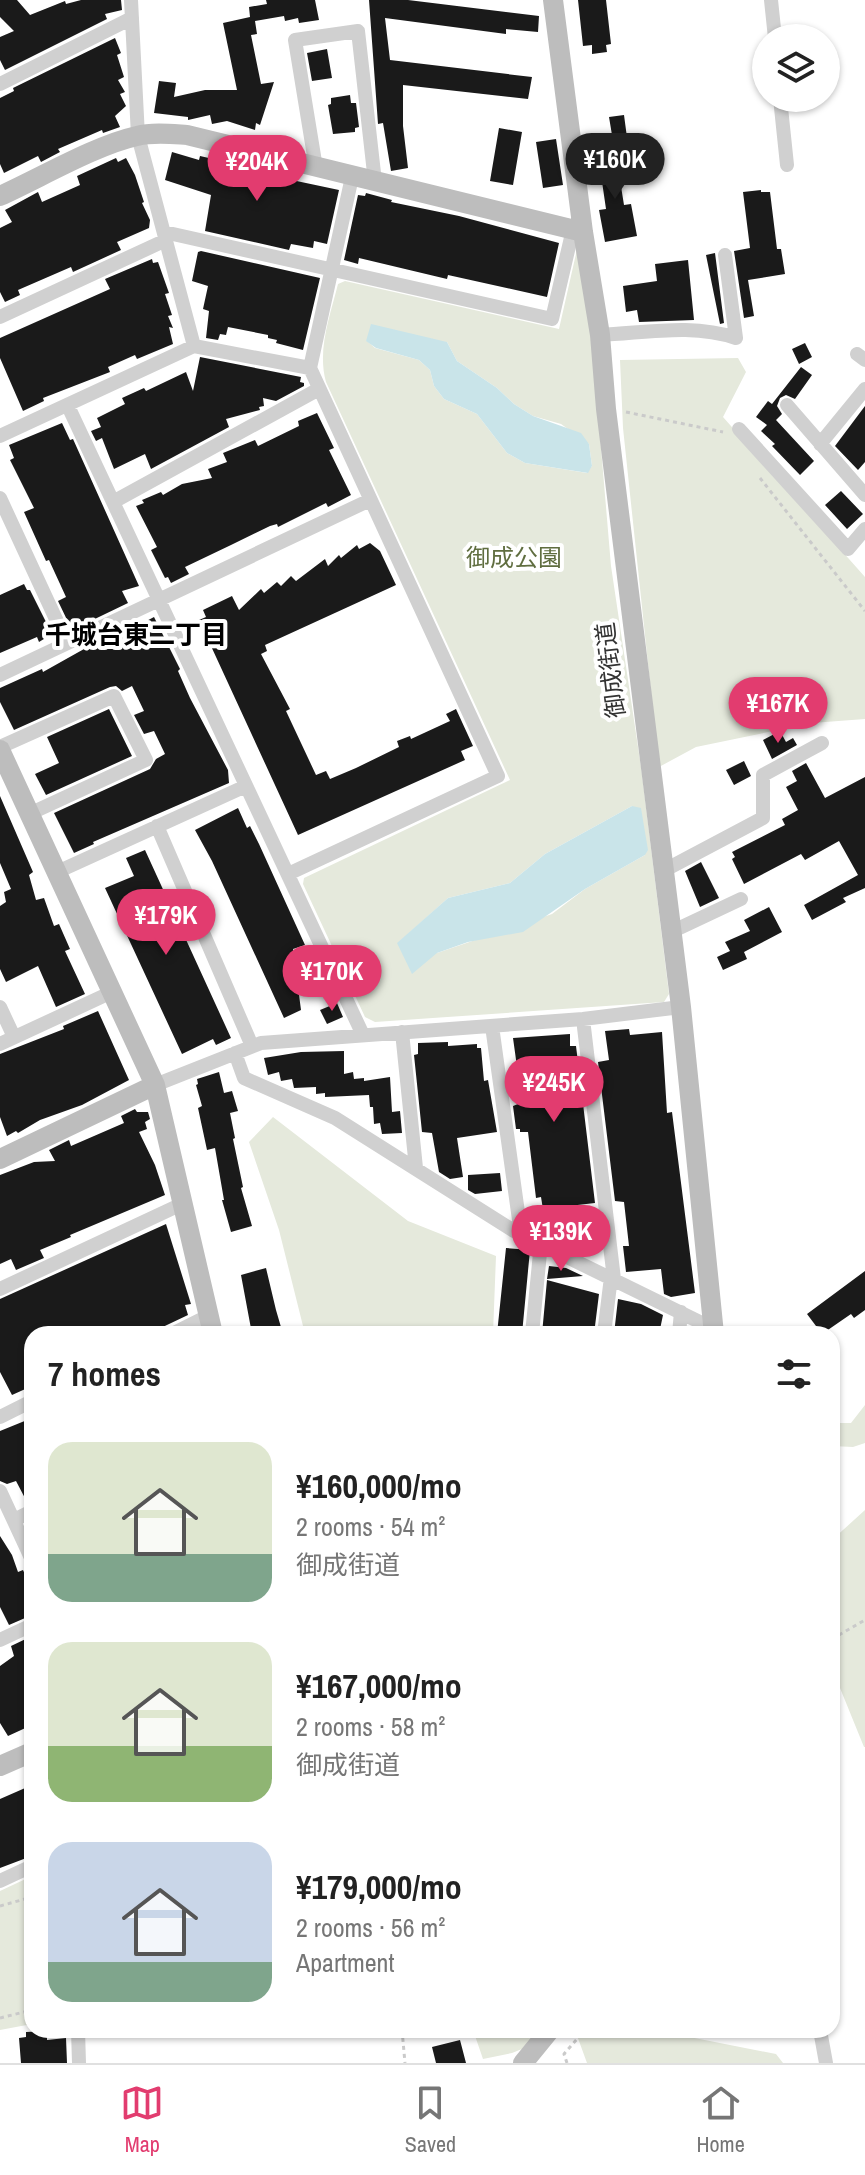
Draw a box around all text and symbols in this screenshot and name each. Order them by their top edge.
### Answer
map controls [752,24,840,112]
button: layers [752,24,840,112]
pin: ¥160K [559,133,671,201]
pin: ¥204K [201,135,313,203]
text: ¥160K [584,141,646,176]
text: ¥204K [226,143,288,178]
park label: 御成公園 [466,541,562,573]
district label: 千城台東二丁目 [45,617,227,652]
street label: 御成街道 [588,621,632,720]
pin: ¥167K [722,677,834,745]
text: ¥167K [747,685,809,720]
pin: ¥179K [110,889,222,957]
text: ¥179K [135,897,197,932]
pin: ¥170K [276,945,388,1013]
text: ¥170K [301,953,363,988]
pin: ¥245K [498,1056,610,1124]
text: ¥245K [523,1064,585,1099]
pin: ¥139K [505,1205,617,1273]
text: ¥139K [530,1213,592,1248]
text: 7 homes [48,1351,161,1397]
icon: filters [772,1352,816,1396]
text: ¥160,000/mo [296,1463,462,1509]
icon: home [112,1474,208,1570]
text: 2 rooms · 54 m² [296,1509,445,1544]
text: 御成街道 [296,1547,400,1582]
text: ¥167,000/mo [296,1663,462,1709]
icon: home [112,1674,208,1770]
text: 2 rooms · 58 m² [296,1709,445,1744]
text: 御成街道 [296,1747,400,1782]
text: ¥179,000/mo [296,1864,462,1910]
icon: home [112,1874,208,1970]
text: 2 rooms · 56 m² [296,1910,445,1945]
text: Apartment [296,1945,394,1980]
tab: Map [120,2081,164,2159]
tab: Saved [405,2081,456,2159]
tab: Home [697,2081,745,2159]

